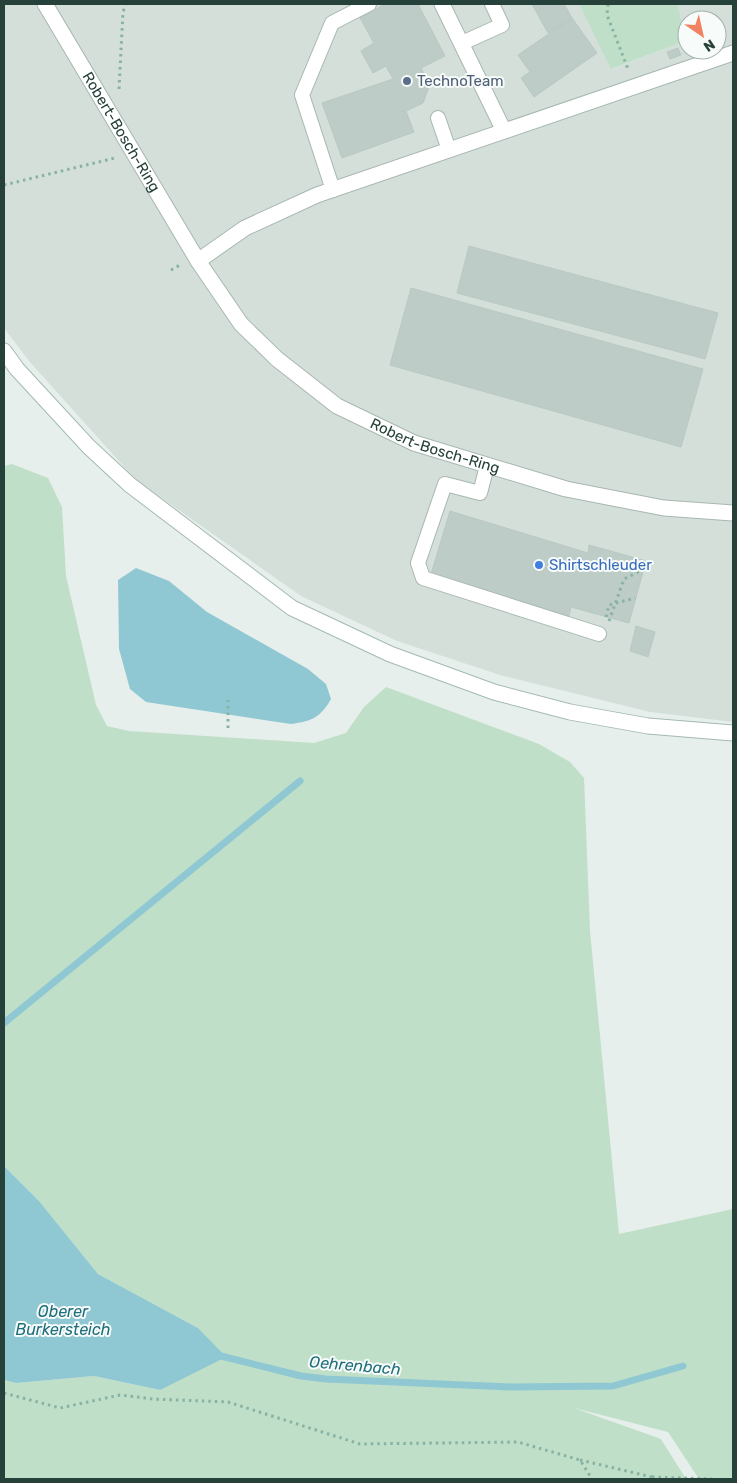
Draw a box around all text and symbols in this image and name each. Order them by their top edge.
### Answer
north arrow [677,10,727,60]
text: N [700,35,718,55]
street label: Robert-Bosch-Ring [79,69,164,195]
place label: TechnoTeam [417,72,504,90]
marker: TechnoTeam [401,75,413,87]
street label: Robert-Bosch-Ring [367,414,502,477]
place label: Shirtschleuder [549,556,652,574]
marker: Shirtschleuder [533,559,545,571]
water label: Oberer Burkersteich [15,1302,111,1339]
water label: Oehrenbach [309,1352,401,1379]

